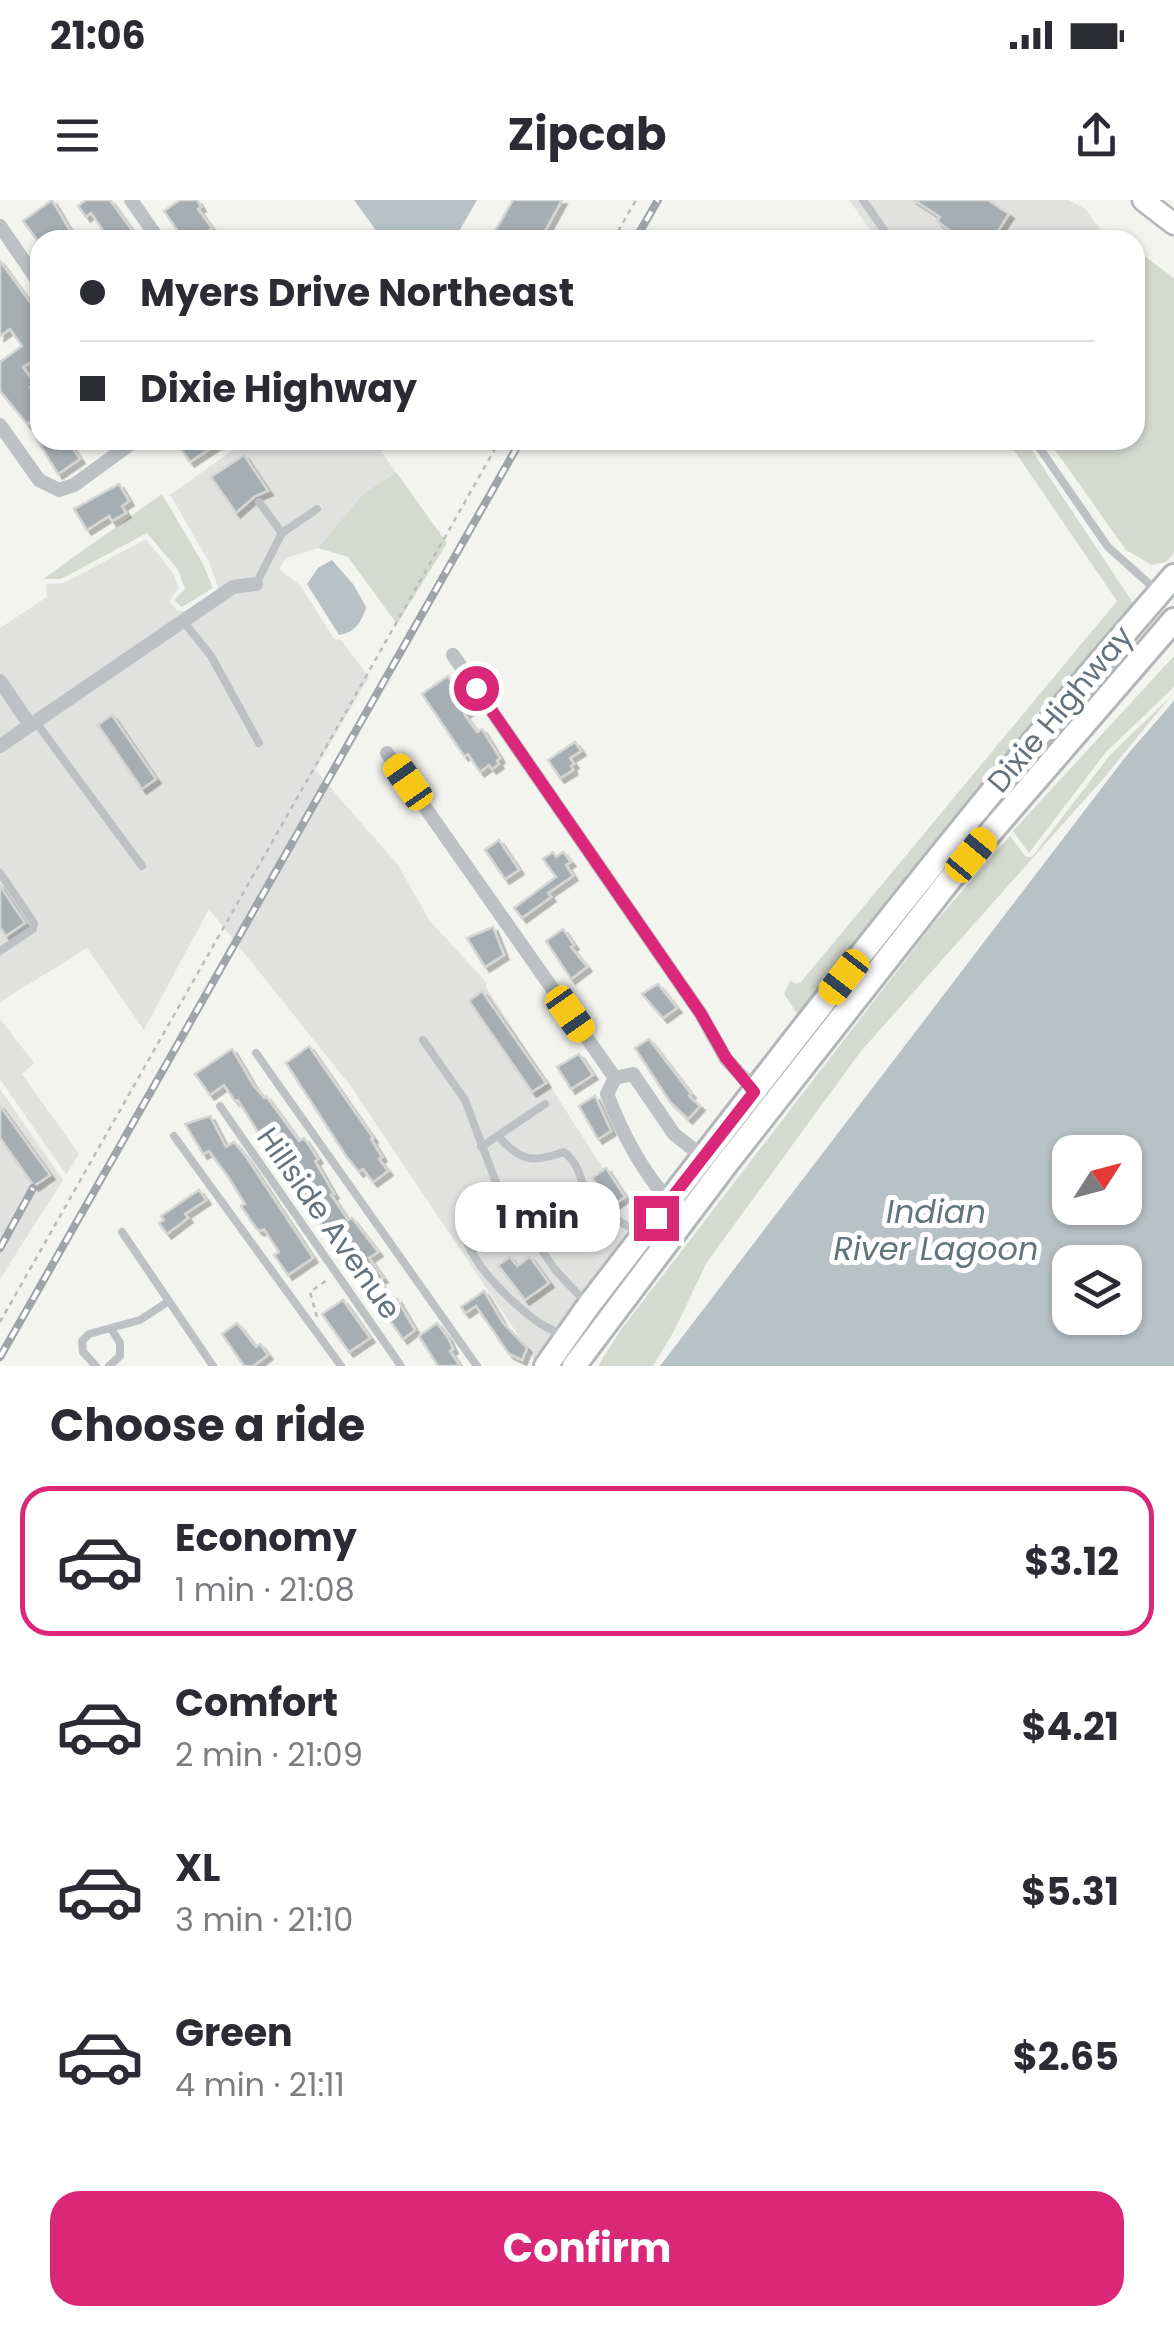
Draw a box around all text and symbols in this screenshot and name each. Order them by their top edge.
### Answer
text: 21:06 [50,9,146,62]
text: Zipcab [508,103,667,166]
icon: menu [50,108,105,163]
icon: share [1069,108,1124,163]
text: Myers Drive Northeast [140,266,574,319]
text: Dixie Highway [140,362,417,415]
street label: Dixie Highway [977,616,1143,802]
route start [454,666,499,711]
car [379,749,437,815]
car [940,822,1002,888]
car [814,944,874,1010]
car [541,981,599,1047]
street label: Hillside Avenue [247,1118,411,1328]
north arrow [1052,1135,1142,1225]
map controls [1052,1135,1142,1335]
callout: 1 min [456,1183,621,1253]
water label: Indian River Lagoon [833,1189,1039,1271]
text: 1 min [496,1194,579,1239]
route end [634,1196,679,1241]
button: layers [1052,1245,1142,1335]
text: Choose a ride [50,1394,365,1457]
text: Economy [175,1511,357,1564]
icon: car [55,1516,145,1606]
text: $3.12 [1024,1535,1119,1588]
text: 1 min · 21:08 [175,1567,355,1612]
text: Comfort [175,1676,338,1729]
icon: car [55,1681,145,1771]
text: $4.21 [1022,1700,1119,1753]
text: 2 min · 21:09 [175,1732,363,1777]
text: XL [175,1841,220,1894]
icon: car [55,1846,145,1936]
text: $5.31 [1021,1865,1119,1918]
text: 3 min · 21:10 [175,1897,353,1942]
text: Green [175,2006,293,2059]
icon: car [55,2011,145,2101]
text: $2.65 [1013,2030,1119,2083]
text: 4 min · 21:11 [175,2062,345,2107]
button: Confirm [50,2191,1124,2306]

